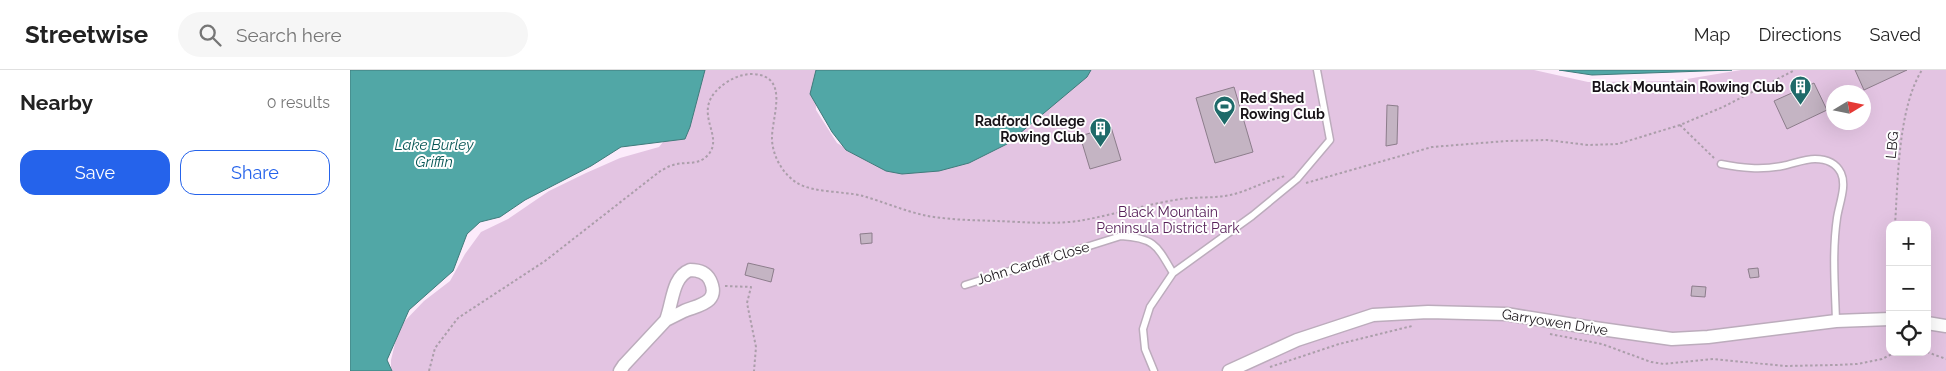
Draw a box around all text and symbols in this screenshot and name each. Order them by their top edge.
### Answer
search box [178,12,528,57]
text: Streetwise [25,20,148,49]
icon: search [196,21,224,49]
text: Search here [236,24,342,46]
text: Map [1694,24,1730,45]
text: Directions [1758,24,1842,45]
text: Saved [1870,24,1921,45]
building icon: Black Mountain Rowing Club [1788,75,1812,106]
place label: Black Mountain Rowing Club [1592,79,1784,95]
north arrow [1826,85,1871,130]
text: Nearby [20,90,93,115]
place label: Red Shed Rowing Club [1240,90,1325,122]
text: 0 results [267,93,330,112]
sports icon: Red Shed Rowing Club [1212,94,1236,125]
place label: Radford College Rowing Club [975,113,1086,145]
building icon: Radford College Rowing Club [1089,117,1113,148]
street label: LBG [1883,130,1901,160]
water label: Lake Burley Griffin [395,136,474,171]
button: Save [20,150,170,195]
button: Share [180,150,330,195]
park label: Black Mountain Peninsula District Park [1096,204,1240,236]
map controls [1886,221,1931,356]
button: + [1886,221,1931,266]
street label: John Cardiff Close [975,238,1091,288]
button: − [1886,266,1931,311]
street label: Garryowen Drive [1501,306,1609,338]
button: locate [1886,311,1931,356]

